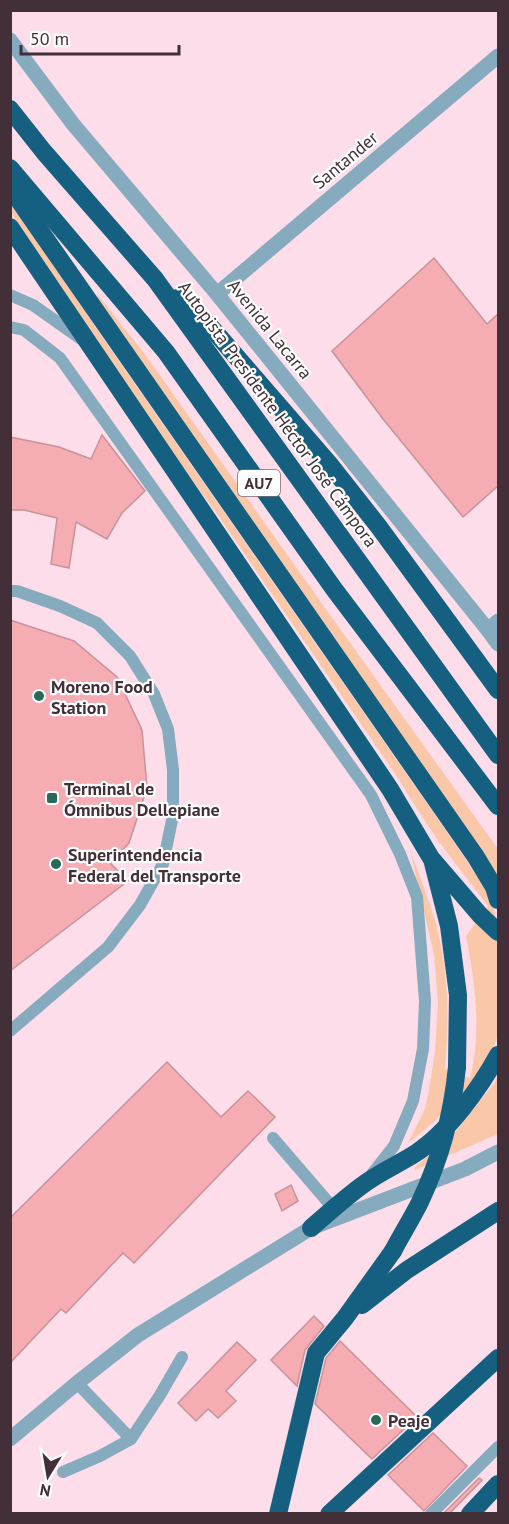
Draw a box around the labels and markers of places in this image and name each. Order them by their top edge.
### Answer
place label: Moreno Food Station [51,675,153,719]
marker: Moreno Food Station [32,689,46,703]
place label: Terminal de Ómnibus Dellepiane [64,777,220,821]
marker: Terminal de Ómnibus Dellepiane [45,791,59,805]
place label: Superintendencia Federal del Transporte [68,843,241,887]
marker: Superintendencia Federal del Transporte [49,857,63,871]
place label: Peaje [388,1409,430,1432]
marker: Peaje [369,1413,383,1427]

